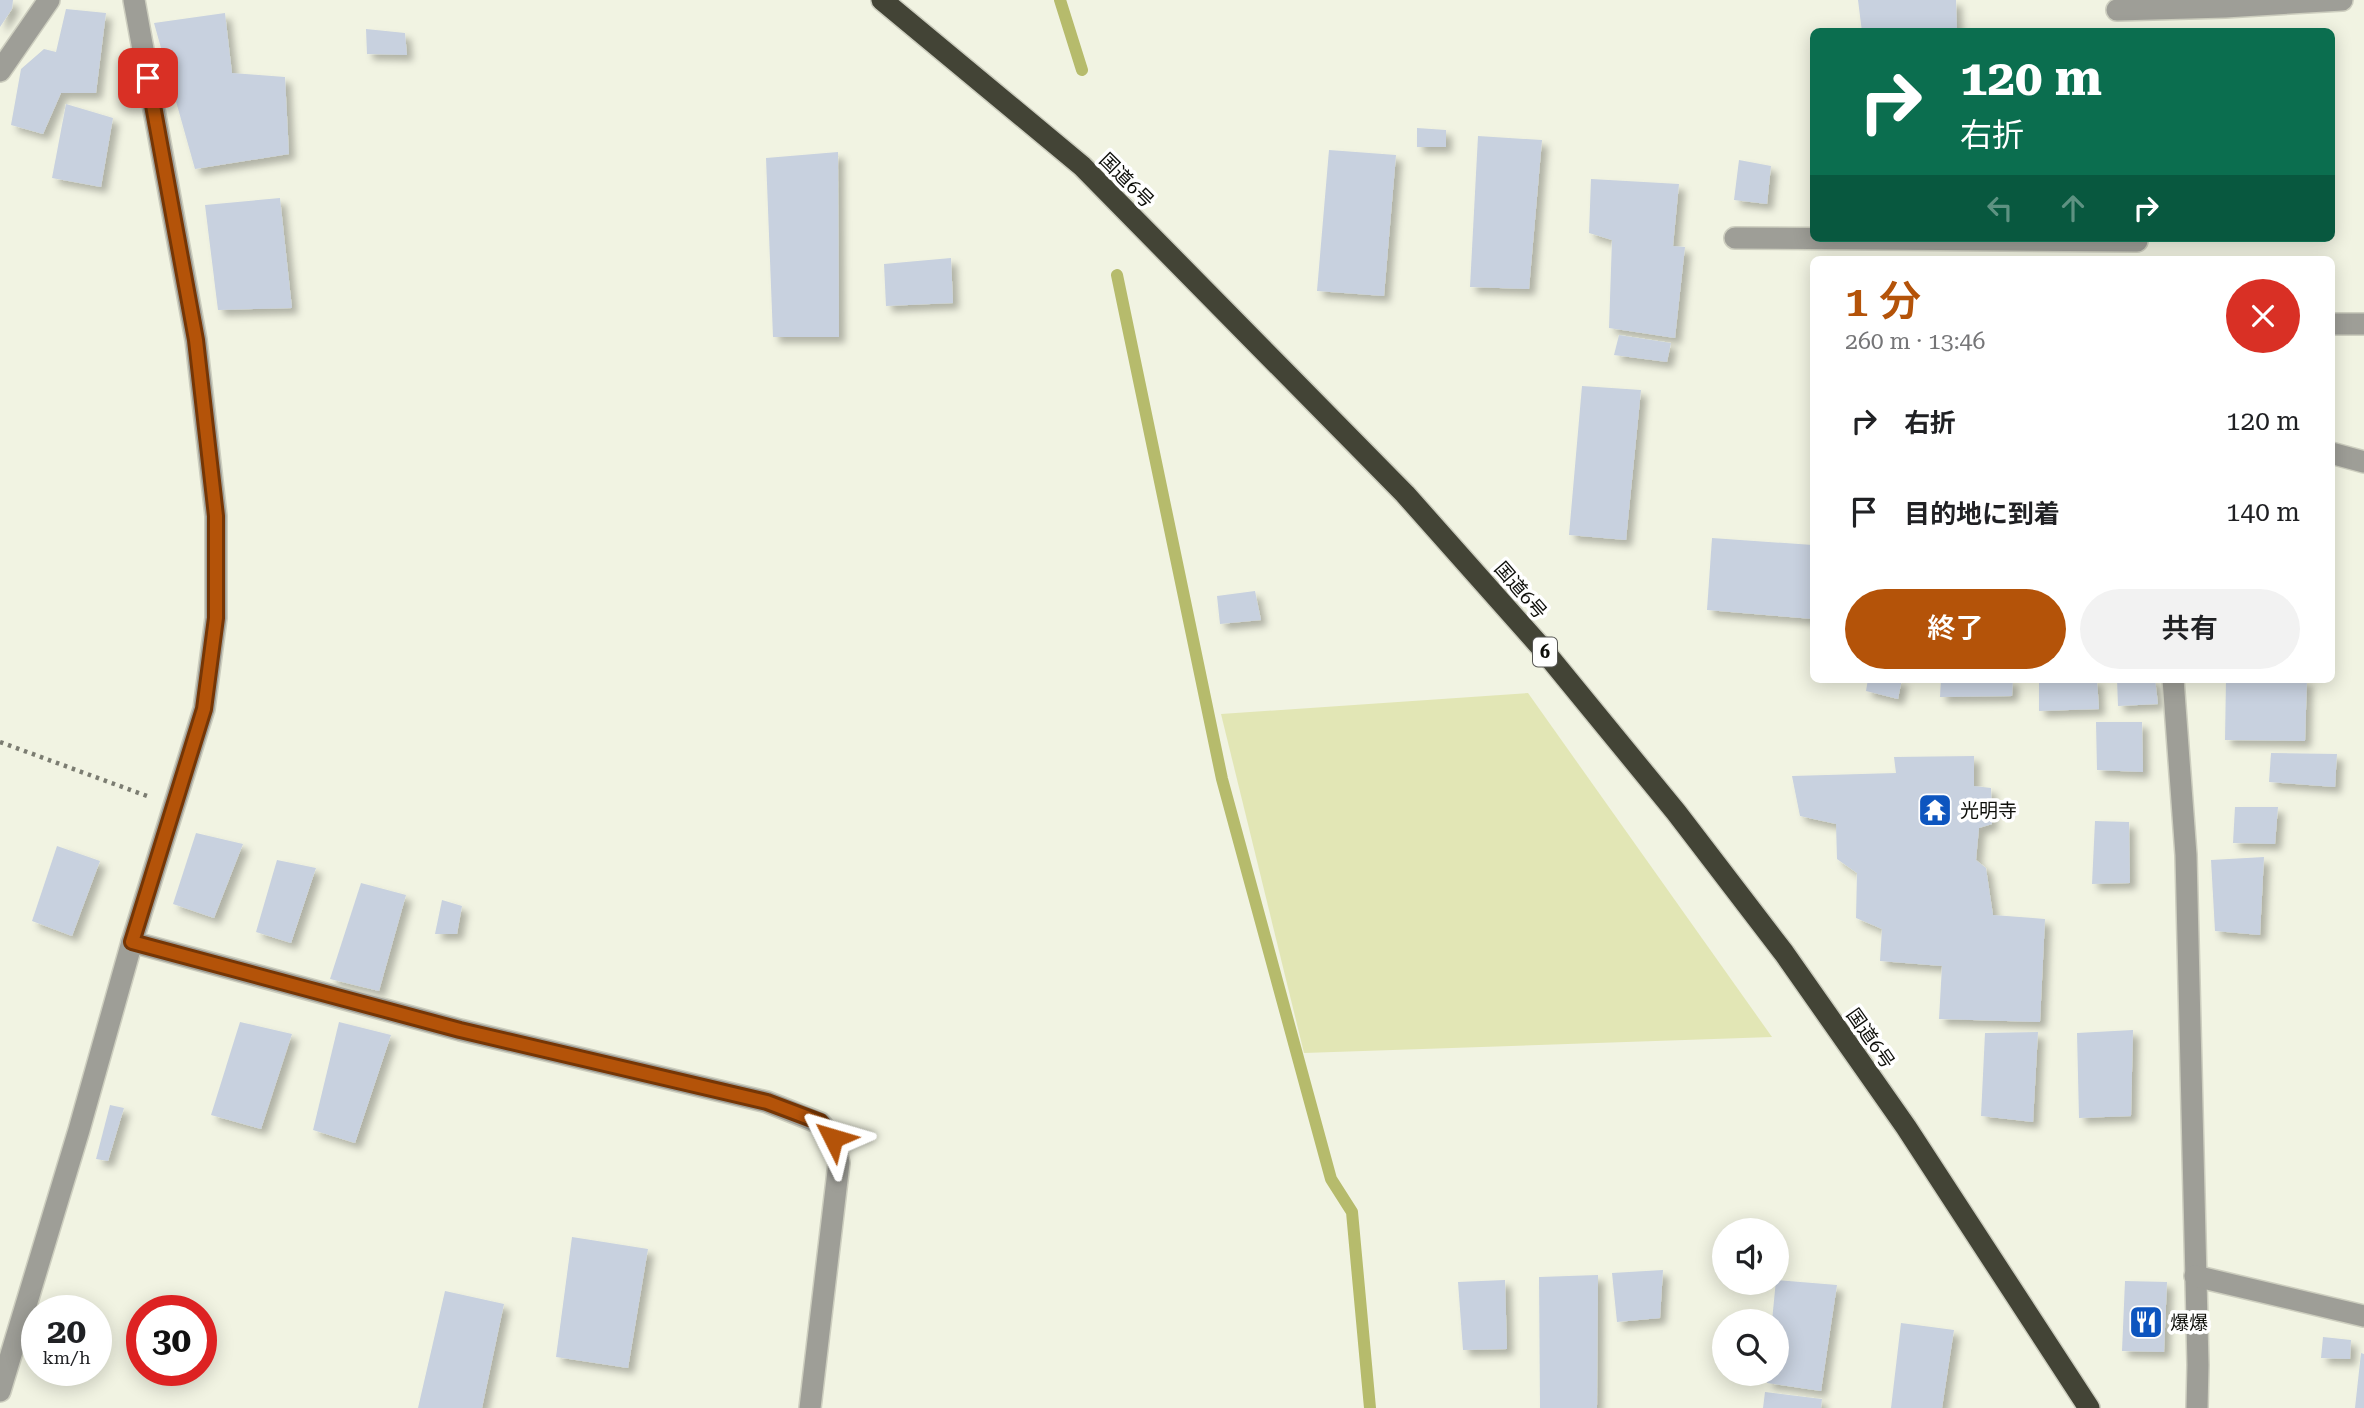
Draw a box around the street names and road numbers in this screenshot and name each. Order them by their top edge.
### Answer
street label: 国道6号 [1095,148,1159,212]
street label: 国道6号 [1490,557,1551,623]
road number: 6 [1533,638,1557,666]
street label: 国道6号 [1842,1004,1899,1073]

